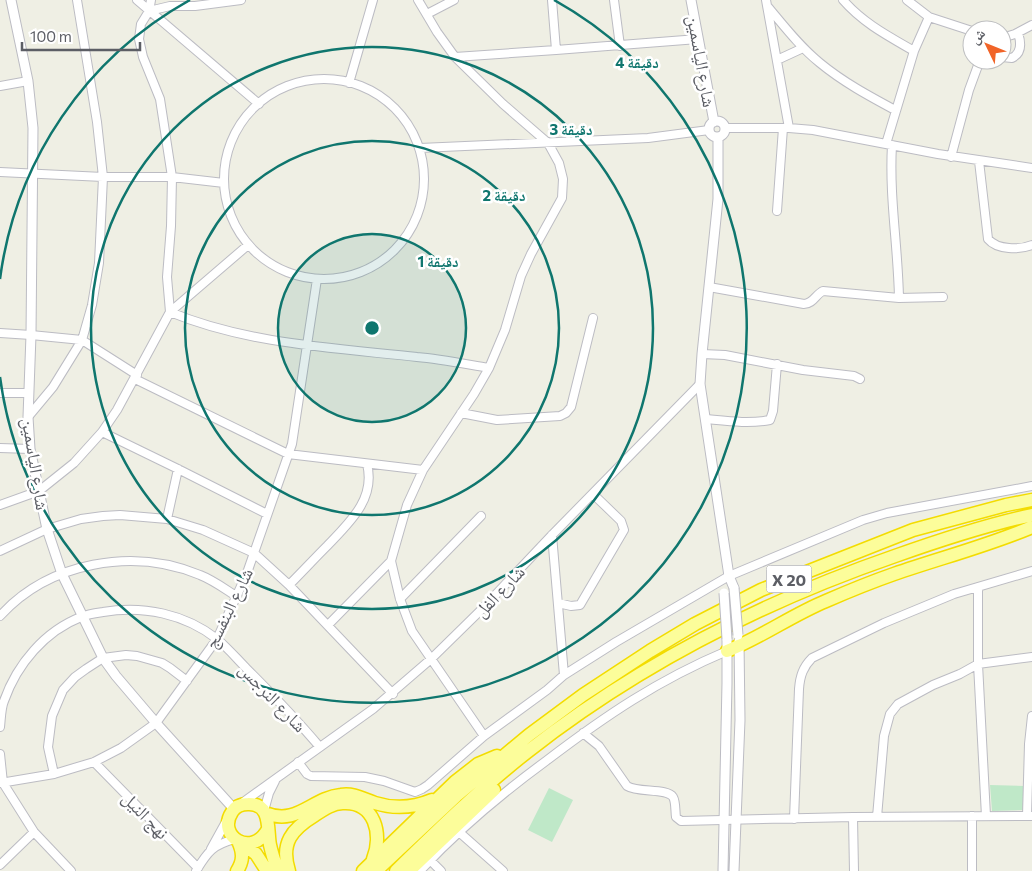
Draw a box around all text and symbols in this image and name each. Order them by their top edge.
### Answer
street label: شارع الياسمين [682,13,721,109]
scale bar [22,20,140,52]
north arrow [962,20,1012,70]
text: ش [966,24,989,48]
text: 100 m [30,27,72,45]
text: 4 دقيقة [615,53,659,71]
text: 3 دقيقة [549,120,593,138]
text: 2 دقيقة [483,186,525,204]
text: 1 دقيقة [417,252,459,270]
centre of rings [363,319,381,337]
street label: شارع الياسمين [17,416,54,512]
street label: شارع الفل [469,561,530,622]
street label: شارع البنفسج [199,564,259,653]
road number: X 20 [766,566,812,592]
street label: شارع النرجس [234,658,311,737]
street label: نهج النيل [117,787,174,845]

